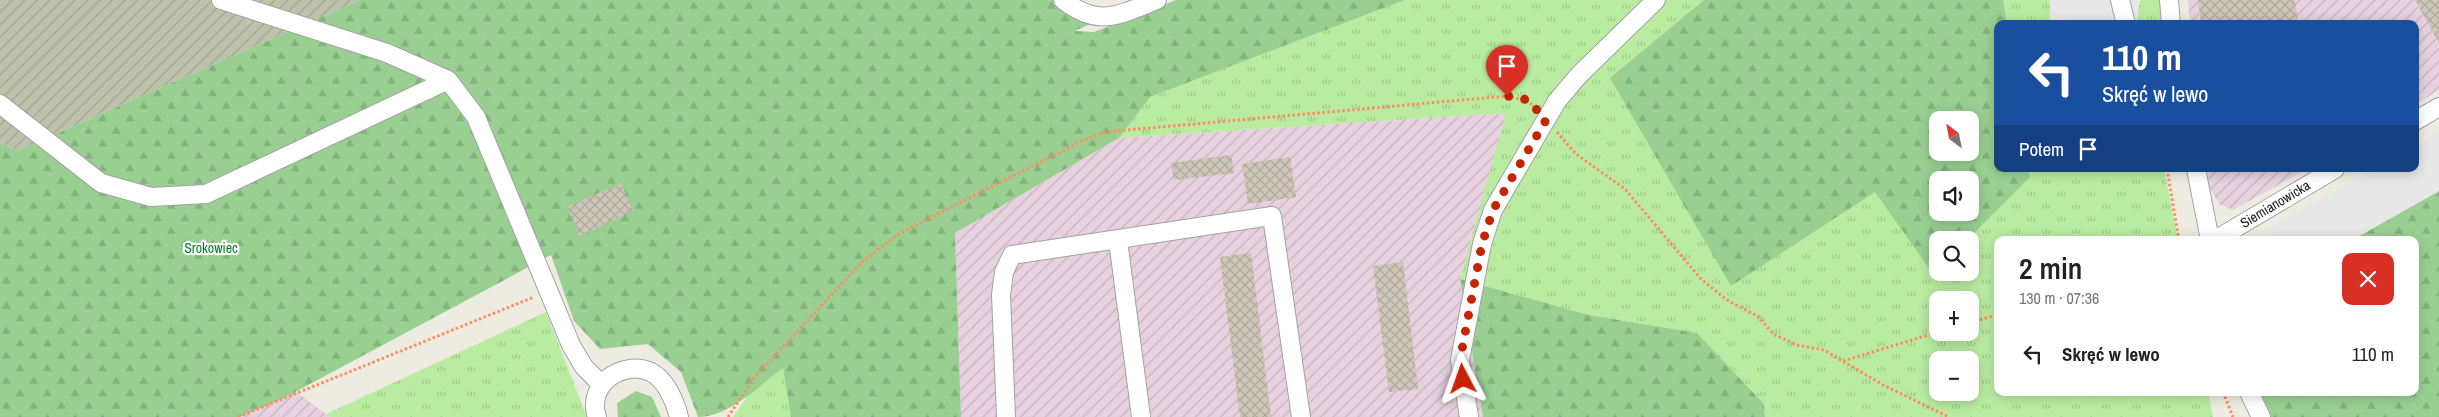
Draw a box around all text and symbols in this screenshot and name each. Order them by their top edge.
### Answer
text: 110 m [2102,34,2182,81]
icon: left [2019,40,2084,105]
pin [1486,45,1528,96]
icon: arrive [1493,52,1521,80]
text: Skręć w lewo [2102,79,2208,109]
north arrow [1929,111,1979,161]
map controls [1929,111,1979,401]
icon: arrive [2074,135,2102,163]
text: Potem [2019,136,2064,162]
button: sound [1929,171,1979,221]
street label: Siemianowicka [2237,176,2314,232]
button: search [1929,231,1979,281]
park label: Srokowiec [184,239,238,257]
text: 2 min [2019,248,2082,288]
button: close [2342,253,2394,305]
text: 130 m · 07:36 [2019,287,2099,309]
button: + [1929,291,1979,341]
icon: left [2019,340,2047,368]
text: Skręć w lewo [2062,341,2160,367]
text: 110 m [2352,341,2394,367]
button: − [1929,351,1979,401]
position arrow [1436,352,1488,404]

